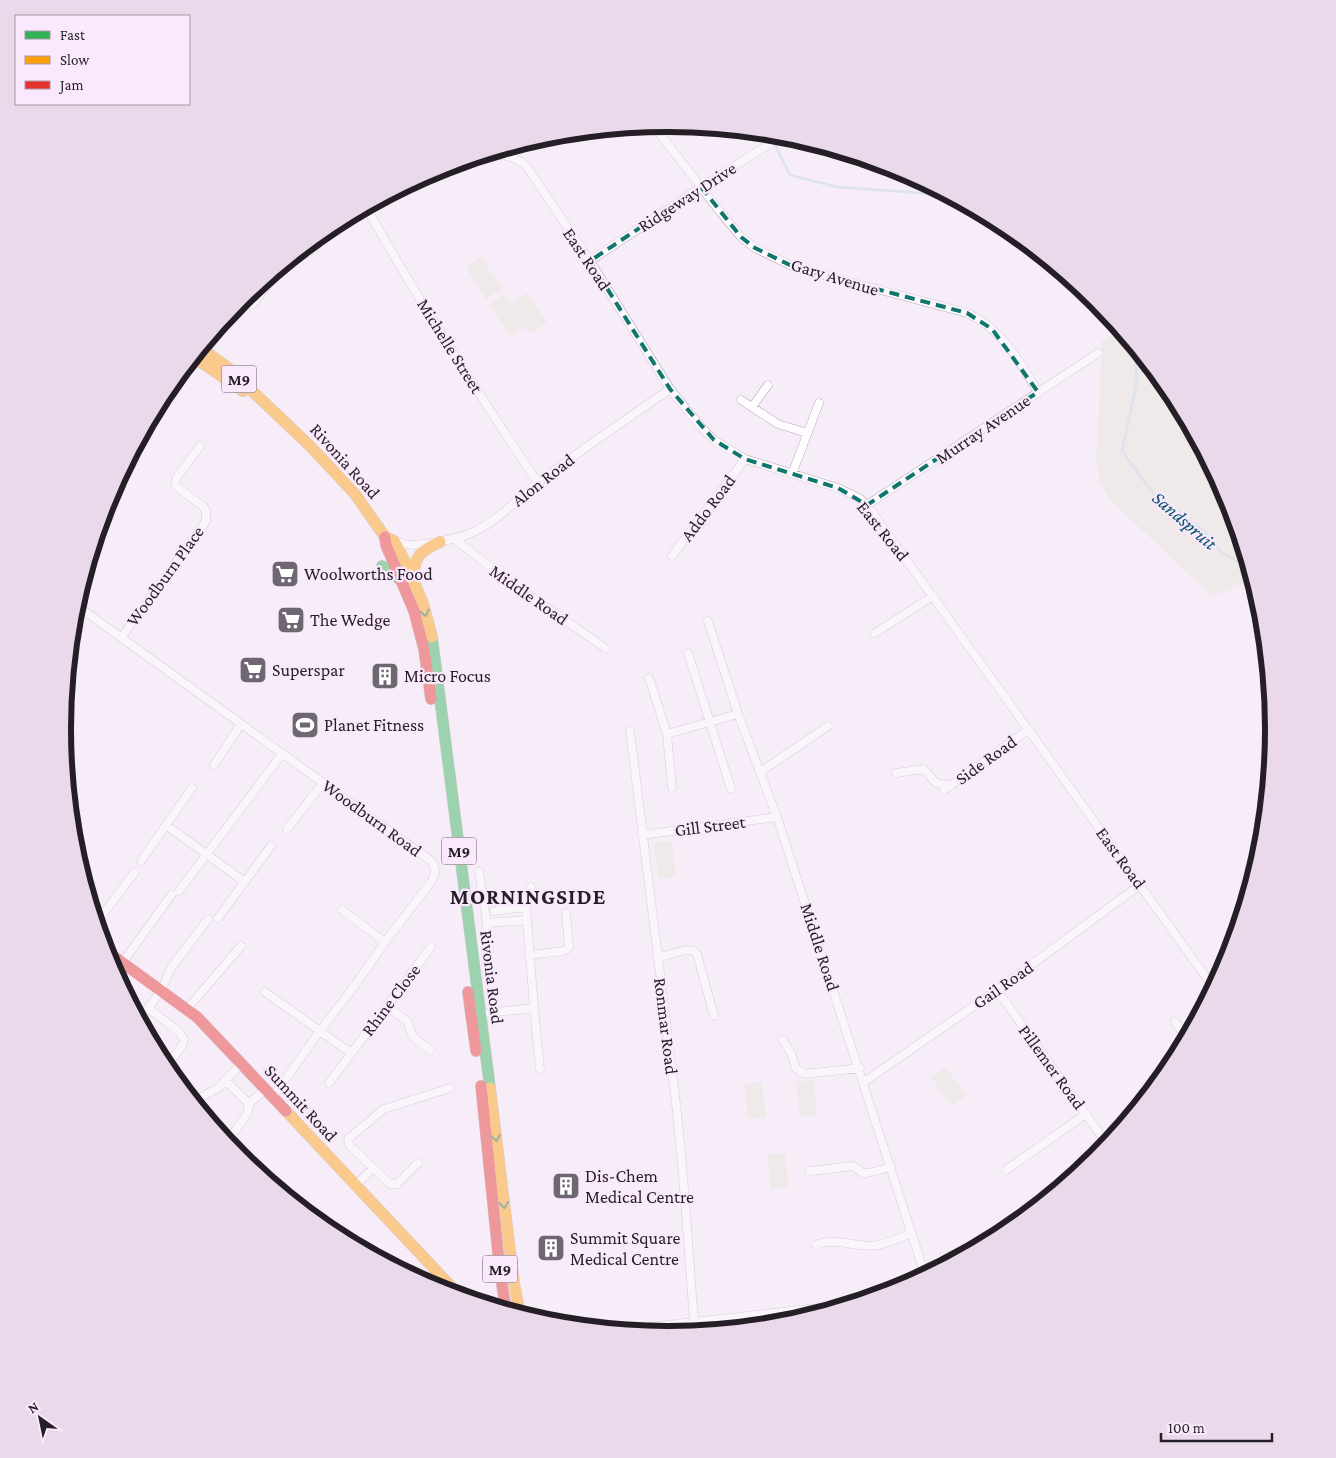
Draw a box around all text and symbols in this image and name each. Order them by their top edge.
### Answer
legend [15,15,190,105]
text: Fast [60,27,86,43]
text: Slow [60,52,90,68]
text: Jam [58,77,83,94]
street label: Ridgeway Drive [634,158,740,236]
street label: East Road [559,224,615,294]
street label: Gary Avenue [789,254,881,300]
street label: Michelle Street [413,295,488,398]
road number: M9 [222,366,256,392]
street label: Murray Avenue [932,390,1034,468]
street label: Rivonia Road [306,419,384,503]
street label: Alon Road [508,449,578,510]
street label: Addo Road [677,470,740,545]
water label: Sandspruit [1148,487,1221,554]
street label: East Road [853,497,913,565]
street label: Woodburn Place [122,522,208,630]
supermarket icon: Woolworths Food [270,559,300,589]
street label: Middle Road [486,561,572,630]
place label: Woolworths Food [304,564,433,584]
supermarket icon: The Wedge [276,605,306,635]
one-way arrow [419,608,430,617]
place label: The Wedge [310,610,391,630]
supermarket icon: Superspar [238,655,268,685]
place label: Superspar [272,660,345,680]
building icon: Micro Focus [370,661,400,691]
place label: Micro Focus [404,666,491,686]
sports icon: Planet Fitness [290,710,320,740]
place label: Planet Fitness [324,715,424,735]
street label: Side Road [952,731,1021,789]
street label: Woodburn Road [318,775,426,861]
street label: Gill Street [673,812,748,840]
street label: East Road [1092,823,1150,893]
road number: M9 [442,838,476,864]
district label: MORNINGSIDE [450,884,606,909]
street label: Middle Road [796,901,844,994]
street label: Rivonia Road [476,929,508,1026]
street label: Gail Road [969,957,1037,1013]
street label: Rhine Close [358,960,424,1040]
street label: Ronmar Road [650,976,682,1076]
street label: Pillemer Road [1015,1021,1090,1114]
street label: Summit Road [260,1061,342,1146]
one-way arrow [490,1134,501,1142]
place label: Dis-Chem Medical Centre [585,1166,694,1207]
building icon: Dis-Chem Medical Centre [551,1171,581,1201]
one-way arrow [498,1201,509,1209]
place label: Summit Square Medical Centre [570,1228,680,1269]
building icon: Summit Square Medical Centre [536,1233,566,1263]
road number: M9 [482,1256,518,1282]
north arrow [15,1393,65,1443]
text: N [25,1398,42,1416]
scale bar [1161,1410,1272,1442]
text: 100 m [1168,1420,1205,1436]

